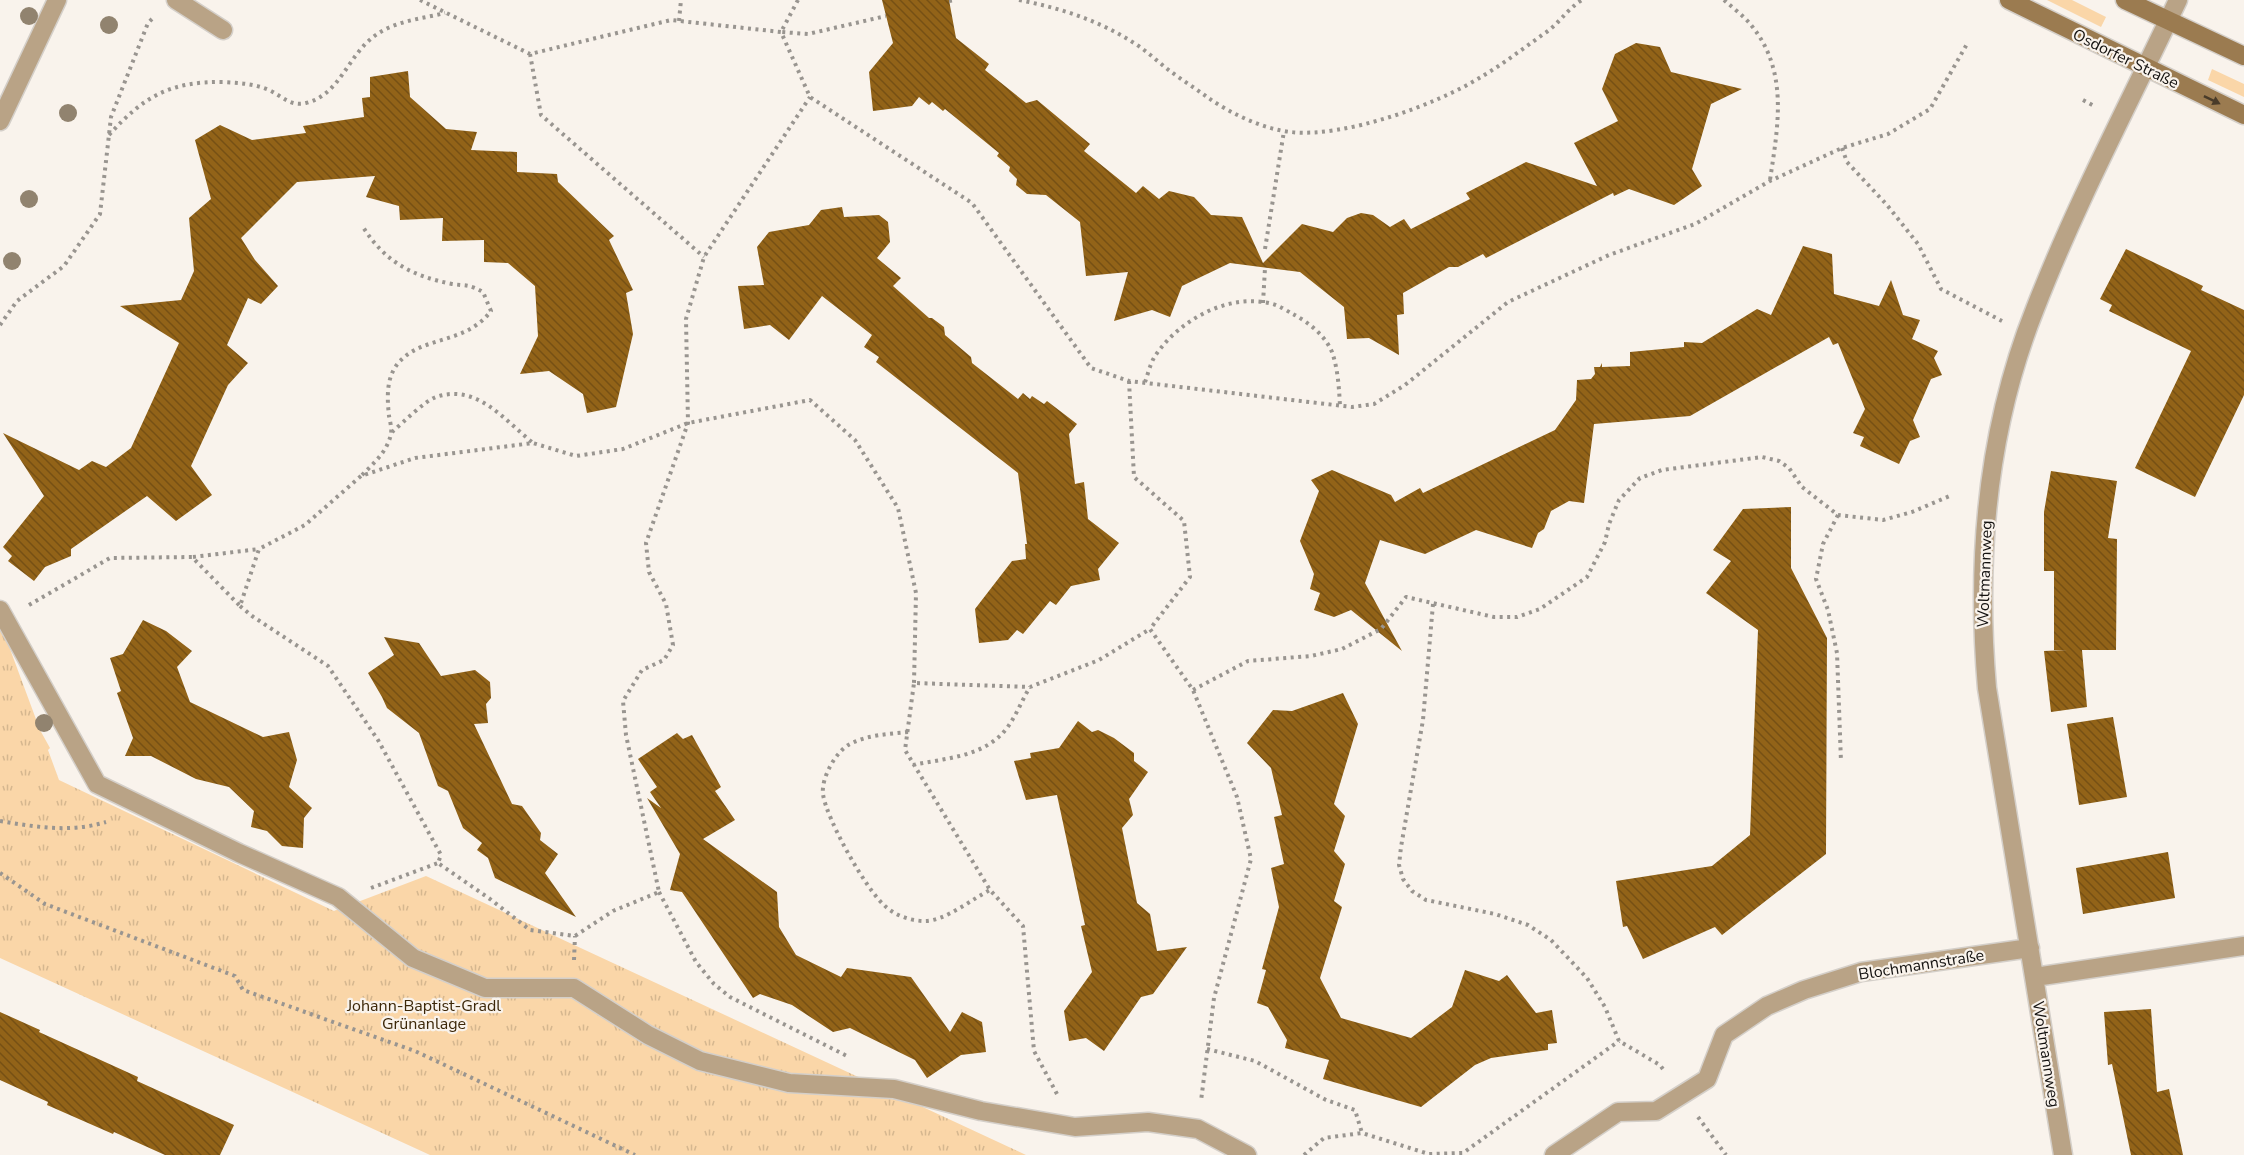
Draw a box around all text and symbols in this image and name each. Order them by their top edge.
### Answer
street label: Osdorfer Straße [2069,24,2182,94]
one-way arrow [2203,95,2220,104]
street label: Woltmannweg [1972,520,1998,628]
street label: Blochmannstraße [1857,944,1986,986]
park label: Johann-Baptist-Gradl Grünanlage [346,995,501,1035]
street label: Woltmannweg [2027,999,2065,1109]

